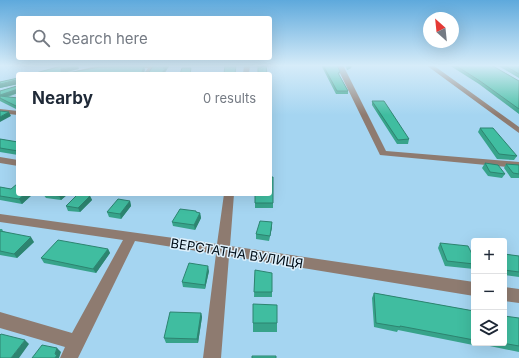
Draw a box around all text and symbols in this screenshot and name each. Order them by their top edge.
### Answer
north arrow [423,12,459,48]
search box [16,16,272,60]
icon: search [30,27,52,49]
text: Search here [62,29,148,48]
text: Nearby [32,88,93,108]
text: 0 results [203,90,256,106]
street label: ВЕРСТАТНА ВУЛИЦЯ [170,235,304,271]
map controls [471,238,507,346]
button: + [471,238,507,274]
button: − [471,274,507,310]
button: layers [471,310,507,346]

